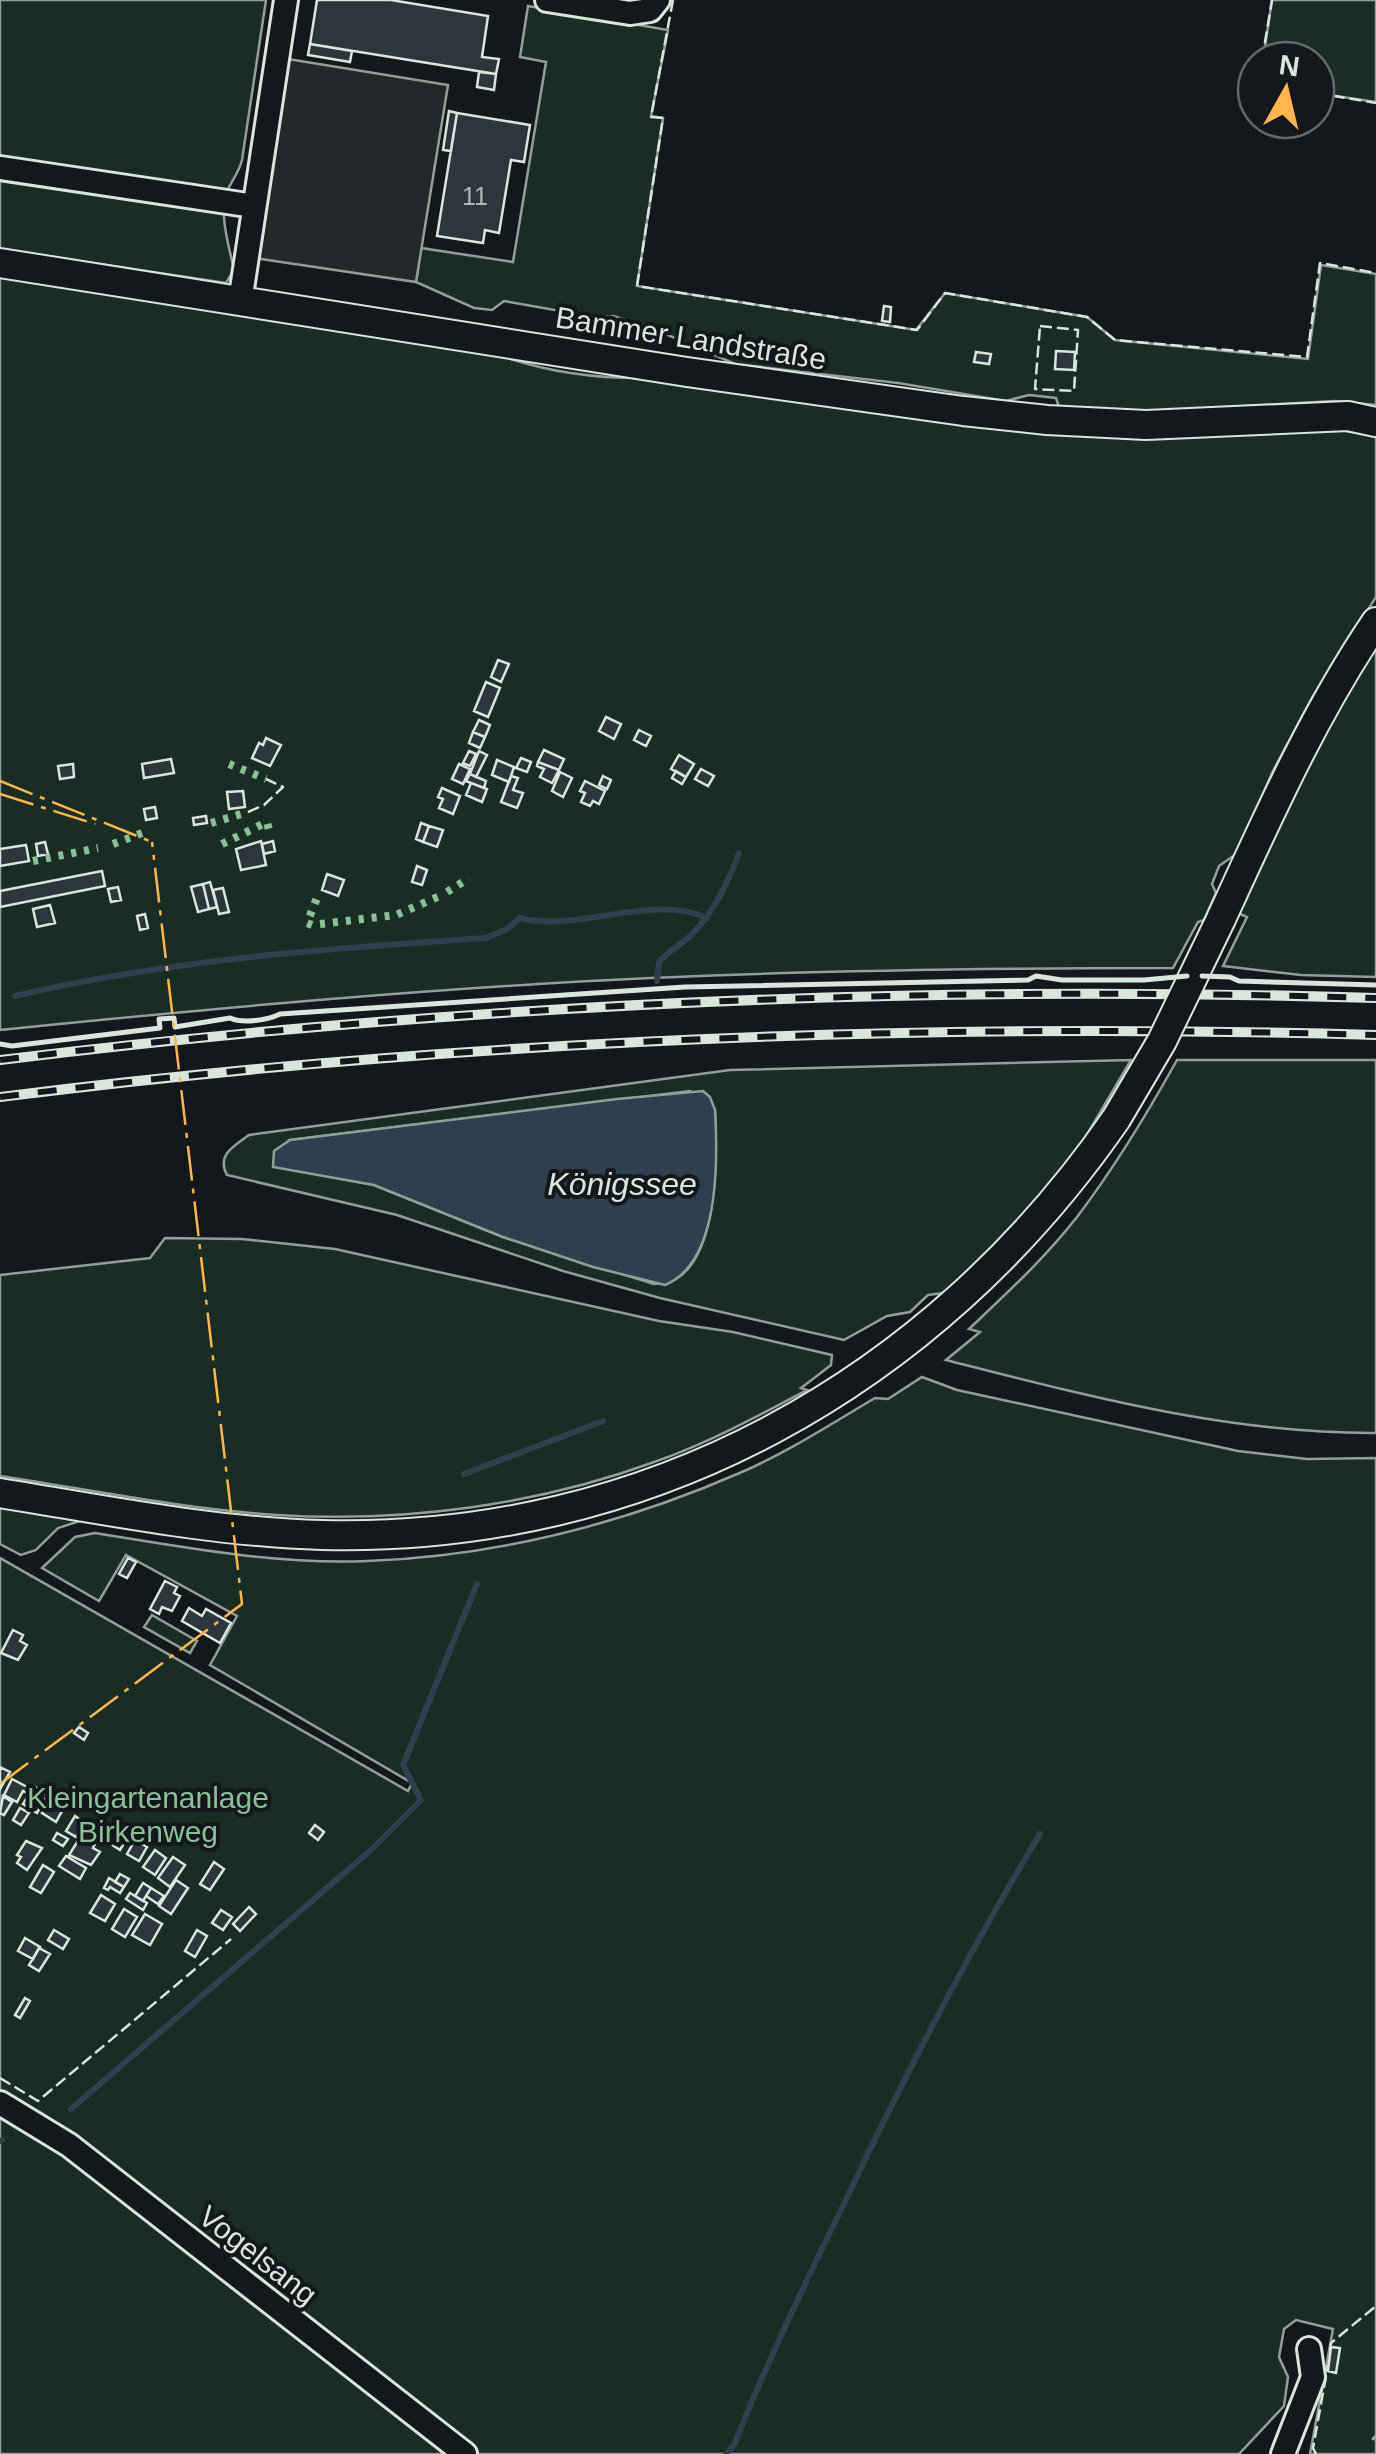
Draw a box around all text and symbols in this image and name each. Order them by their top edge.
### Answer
north arrow [1236,40,1336,140]
text: N [1277,49,1302,82]
house number: 11 [462,182,488,210]
street label: Bammer Landstraße [553,300,829,376]
water label: Königssee [547,1166,697,1202]
park label: Kleingartenanlage Birkenweg [27,1781,269,1848]
street label: Vogelsang [193,2199,323,2311]

